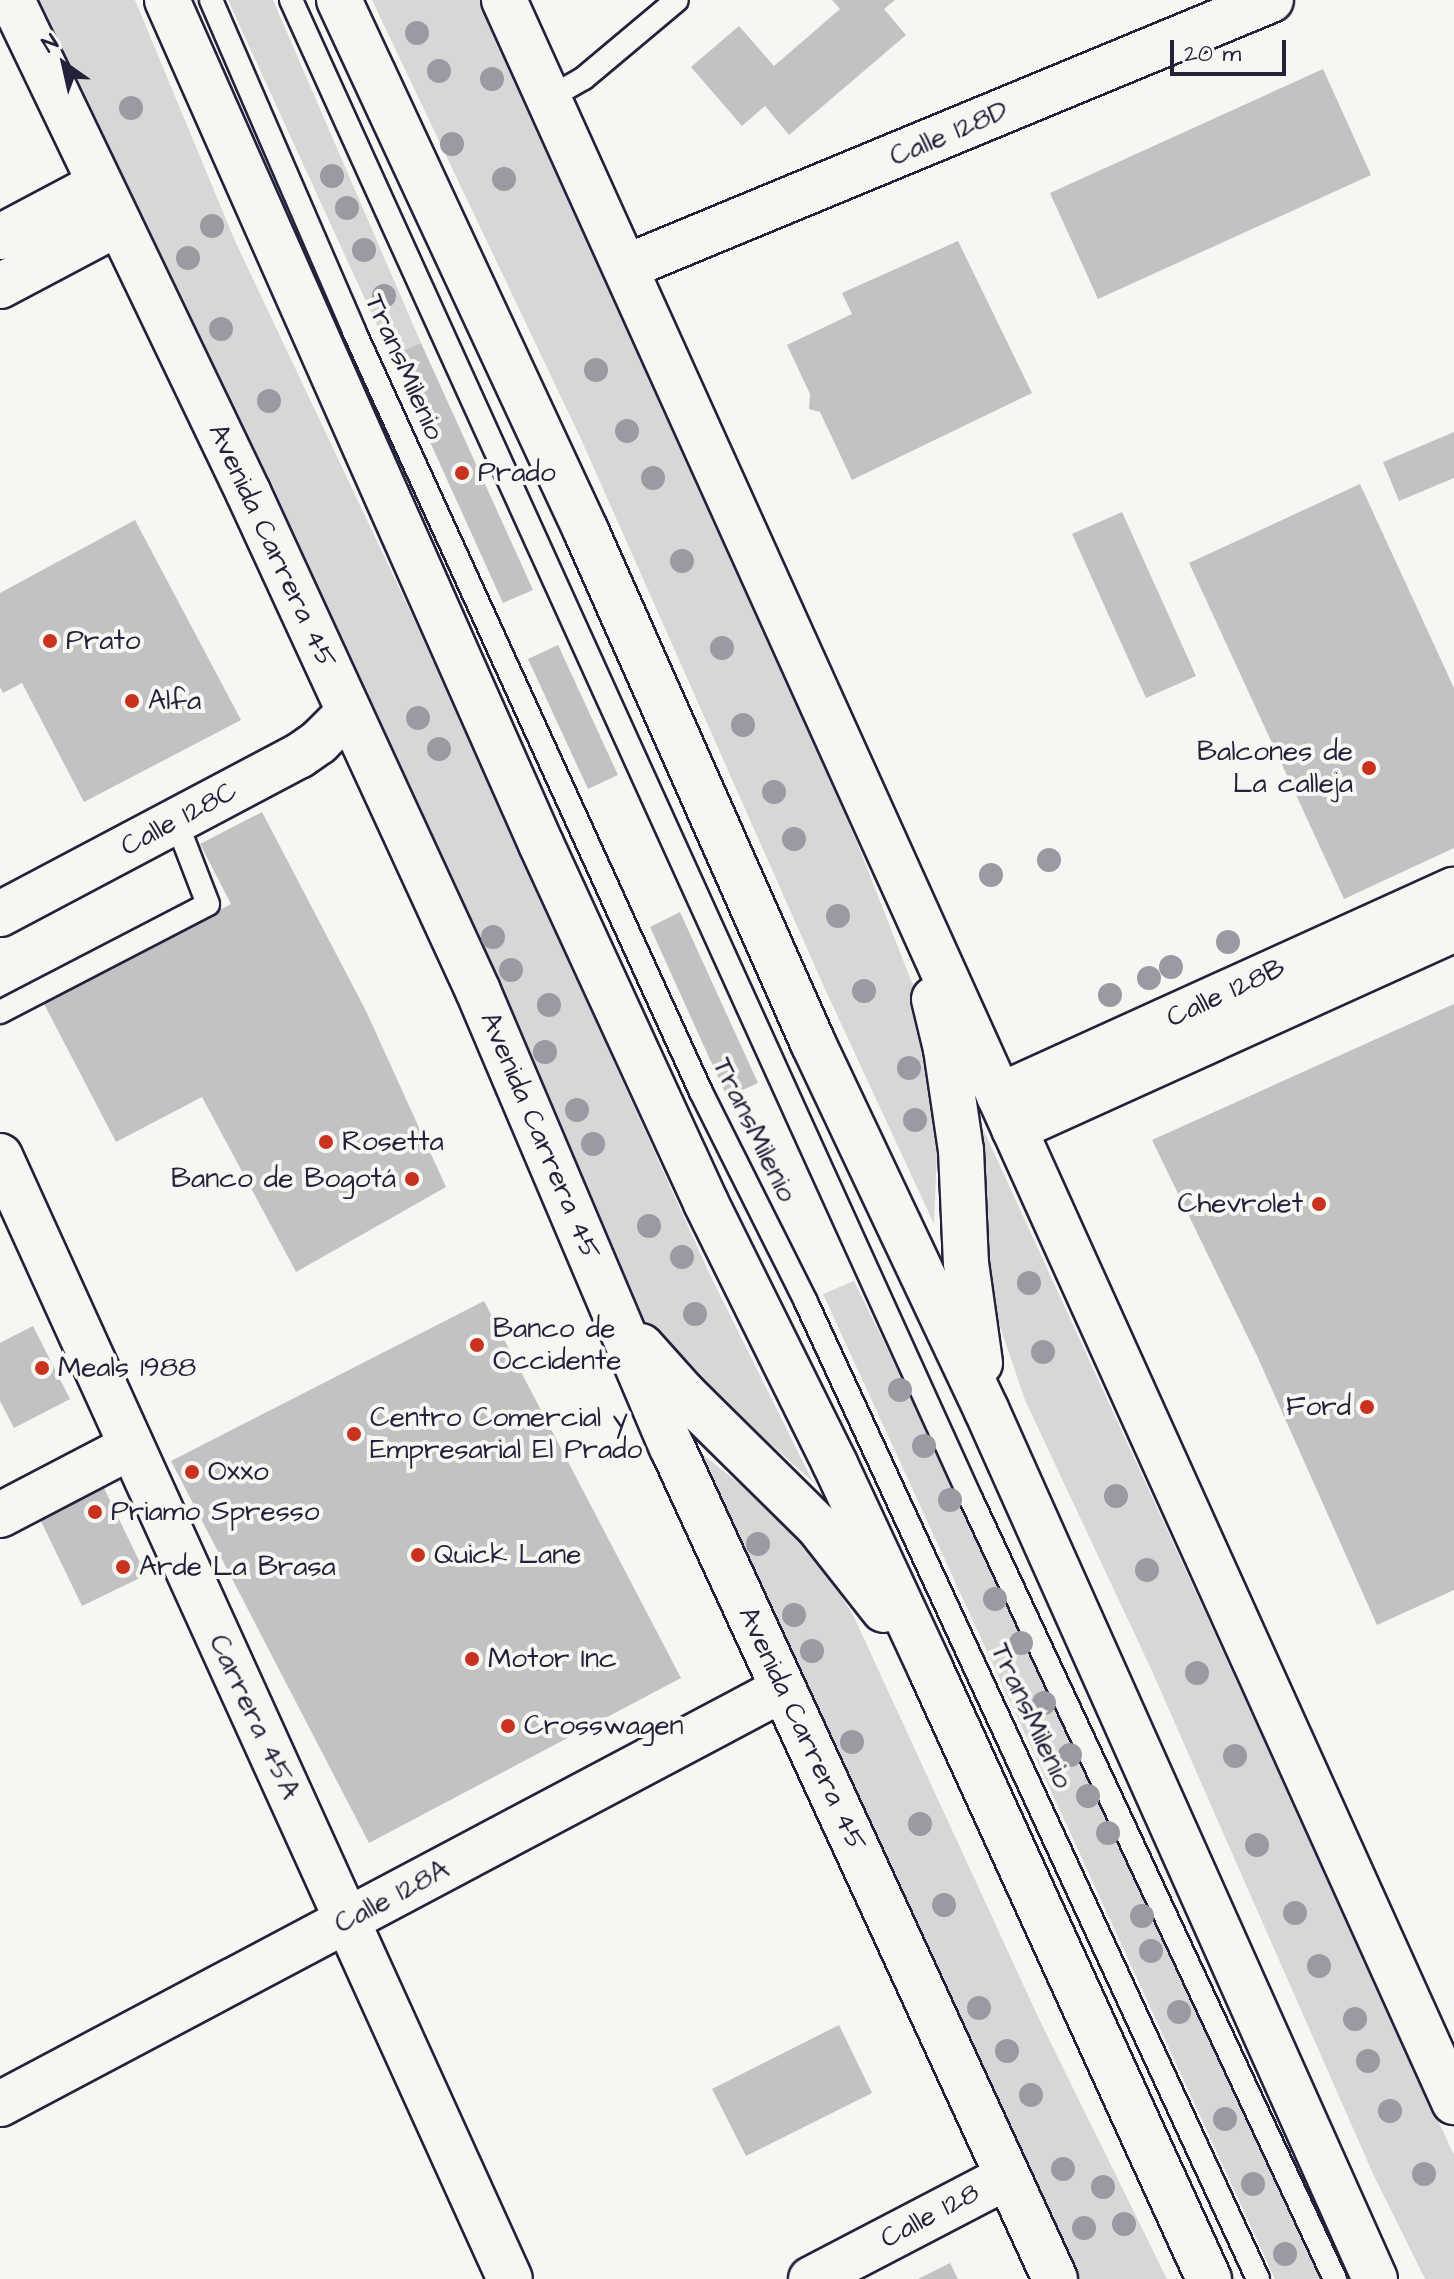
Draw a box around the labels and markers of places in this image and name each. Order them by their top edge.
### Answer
place label: Prado [478,456,556,490]
marker: Prado [453,464,471,482]
place label: Prato [66,624,141,658]
marker: Prato [41,632,59,650]
place label: Alfa [148,684,201,718]
marker: Alfa [123,692,141,710]
place label: Balcones de La calleja [1197,735,1353,801]
marker: Balcones de La calleja [1360,759,1378,777]
place label: Rosetta [342,1125,444,1159]
marker: Rosetta [317,1133,335,1151]
place label: Banco de Bogotá [171,1162,396,1196]
marker: Banco de Bogotá [403,1170,421,1188]
place label: Chevrolet [1178,1187,1303,1221]
marker: Chevrolet [1310,1195,1328,1213]
place label: Banco de Occidente [493,1312,621,1378]
marker: Banco de Occidente [468,1336,486,1354]
place label: Meals 1988 [58,1351,196,1385]
marker: Meals 1988 [33,1359,51,1377]
place label: Ford [1286,1390,1351,1424]
marker: Ford [1358,1398,1376,1416]
place label: Centro Comercial y Empresarial El Prado [370,1401,642,1467]
marker: Centro Comercial y Empresarial El Prado [345,1425,363,1443]
place label: Oxxo [208,1455,269,1489]
marker: Oxxo [183,1463,201,1481]
place label: Priamo Spresso [111,1495,320,1529]
marker: Priamo Spresso [86,1503,104,1521]
place label: Quick Lane [434,1538,581,1572]
marker: Quick Lane [409,1546,427,1564]
place label: Arde La Brasa [139,1550,336,1584]
marker: Arde La Brasa [114,1558,132,1576]
place label: Motor Inc [488,1642,617,1676]
marker: Motor Inc [463,1650,481,1668]
place label: Crosswagen [524,1709,684,1743]
marker: Crosswagen [499,1717,517,1735]

